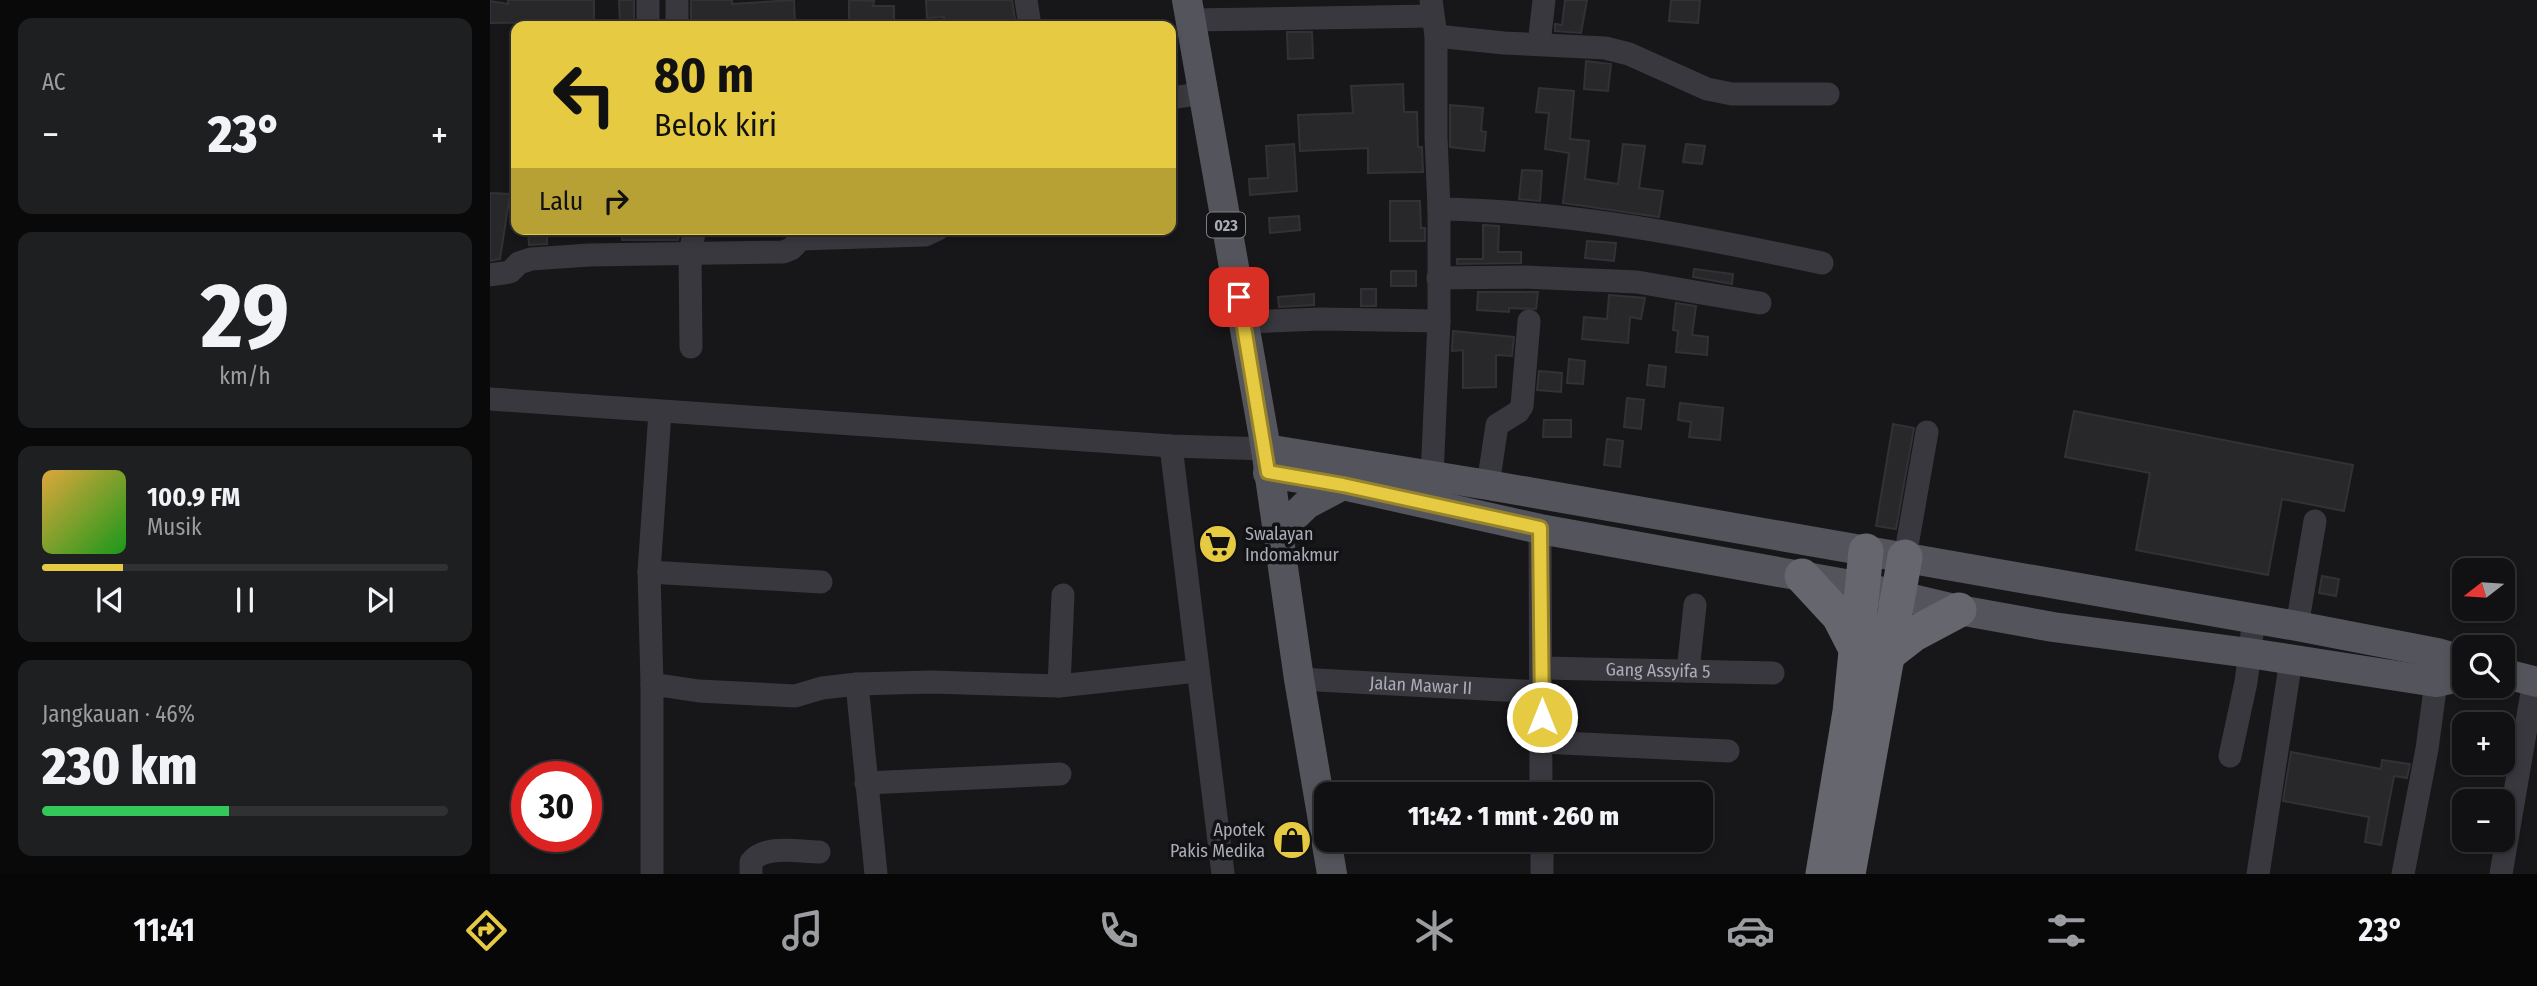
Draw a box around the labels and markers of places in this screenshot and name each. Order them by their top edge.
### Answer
pin [1209,267,1269,327]
supermarket icon: Swalayan Indomakmur [1197,523,1239,565]
place label: Swalayan Indomakmur [1245,523,1340,566]
place label: Apotek Pakis Medika [1170,819,1266,862]
shop icon: Apotek Pakis Medika [1271,819,1313,861]

